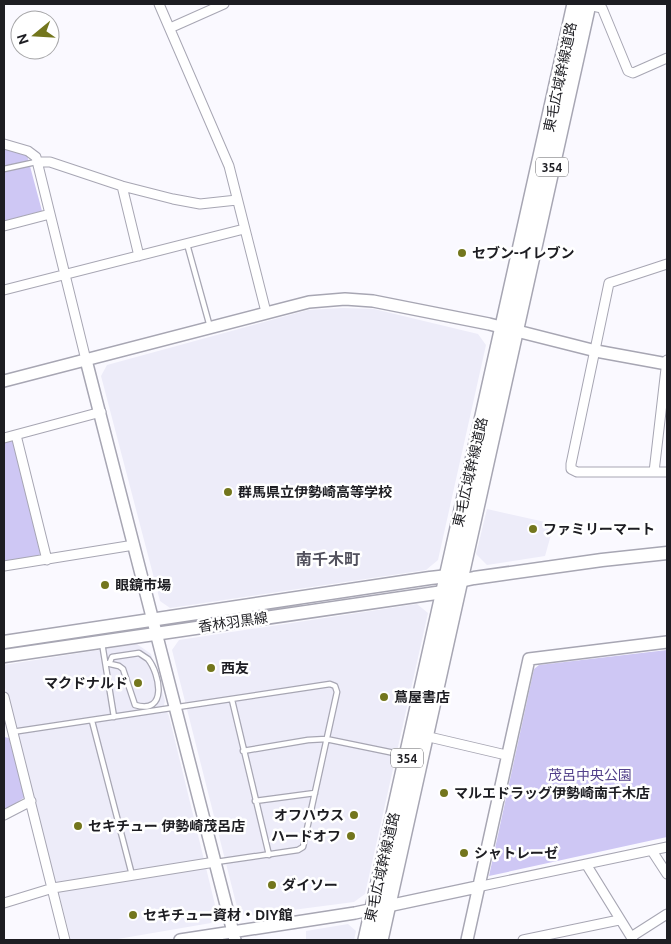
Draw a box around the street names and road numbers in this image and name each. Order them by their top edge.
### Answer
street label: 東毛広域幹線道路 [541,21,579,133]
road number: 354 [536,158,568,176]
street label: 東毛広域幹線道路 [450,416,490,528]
street label: 香林羽黒線 [197,609,269,635]
road number: 354 [391,748,423,768]
street label: 東毛広域幹線道路 [362,811,402,923]

